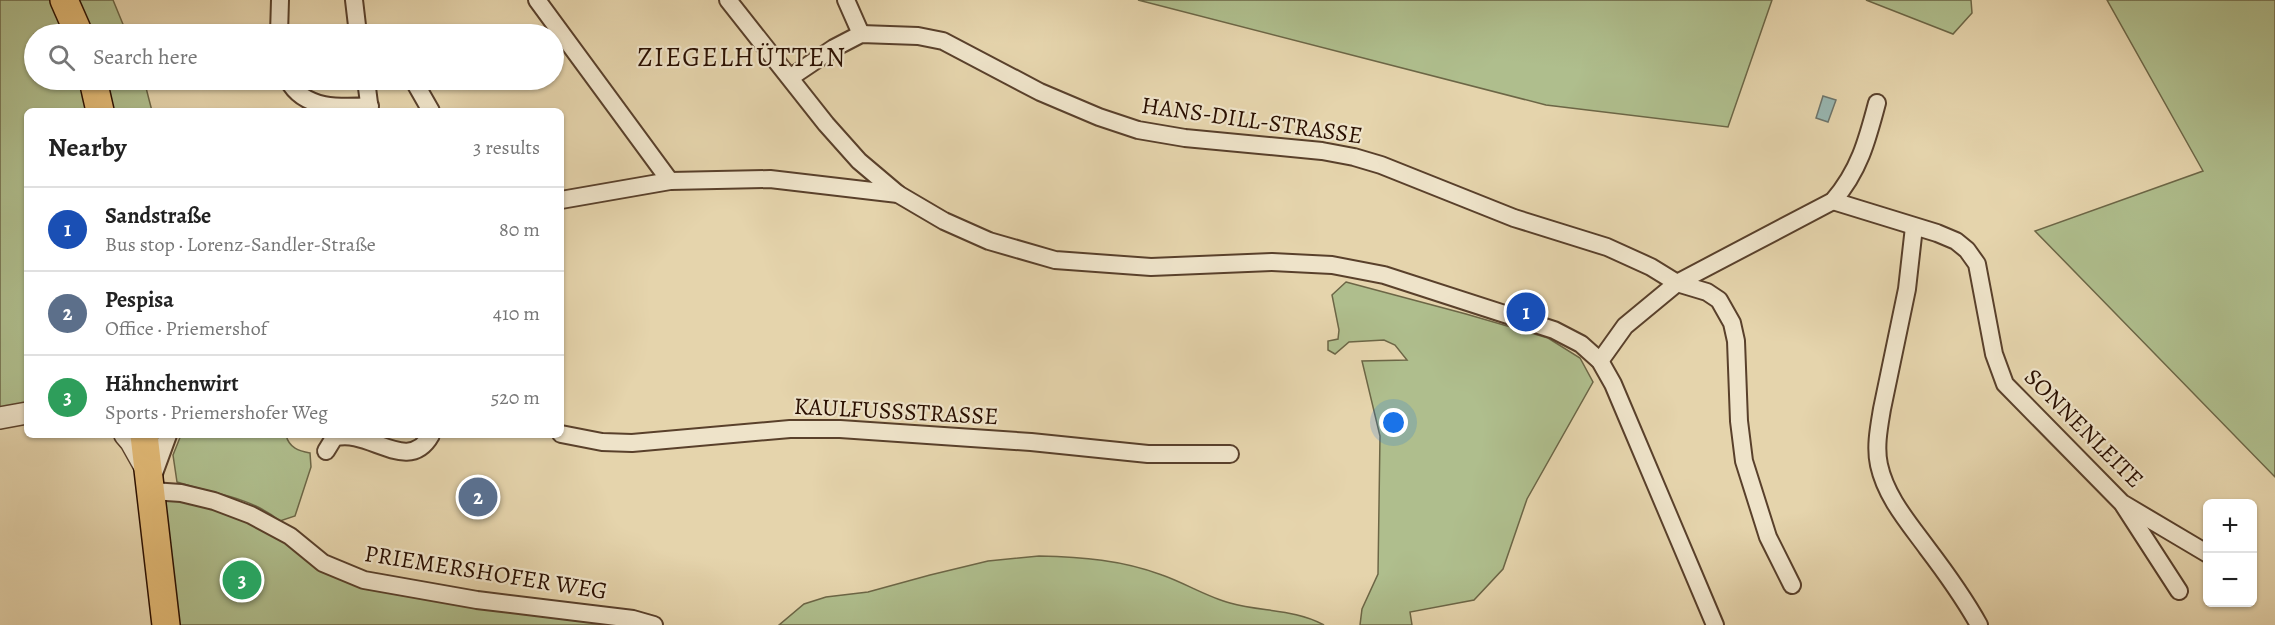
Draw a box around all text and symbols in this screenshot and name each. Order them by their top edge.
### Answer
search box [24,24,564,90]
district label: ZIEGELHÜTTEN [637,39,847,75]
icon: search [45,41,78,74]
text: Search here [93,42,198,72]
street label: HANS-DILL-STRASSE [1139,89,1365,151]
text: Nearby [48,130,127,165]
text: 3 results [473,134,540,161]
text: Sandstraße [105,201,211,231]
text: 1 [64,216,71,243]
text: 80 m [499,216,540,243]
text: Bus stop · Lorenz-Sandler-Straße [105,231,376,258]
text: Pespisa [105,285,174,315]
pin: 1 [1506,290,1546,334]
text: 2 [63,300,72,327]
text: 410 m [493,300,540,327]
text: Office · Priemershof [105,315,267,342]
street label: SONNENLEITE [2017,361,2151,495]
text: Hähnchenwirt [105,369,238,399]
text: 3 [63,384,72,411]
text: 520 m [491,384,540,411]
street label: KAULFUSSSTRASSE [793,390,999,432]
text: Sports · Priemershofer Weg [105,399,328,426]
your location [1379,408,1408,437]
pin: 2 [458,474,498,520]
map controls [2203,499,2257,607]
button: + [2203,499,2257,553]
street label: PRIEMERSHOFER WEG [362,537,610,607]
button: − [2203,553,2257,607]
pin: 3 [222,558,262,602]

